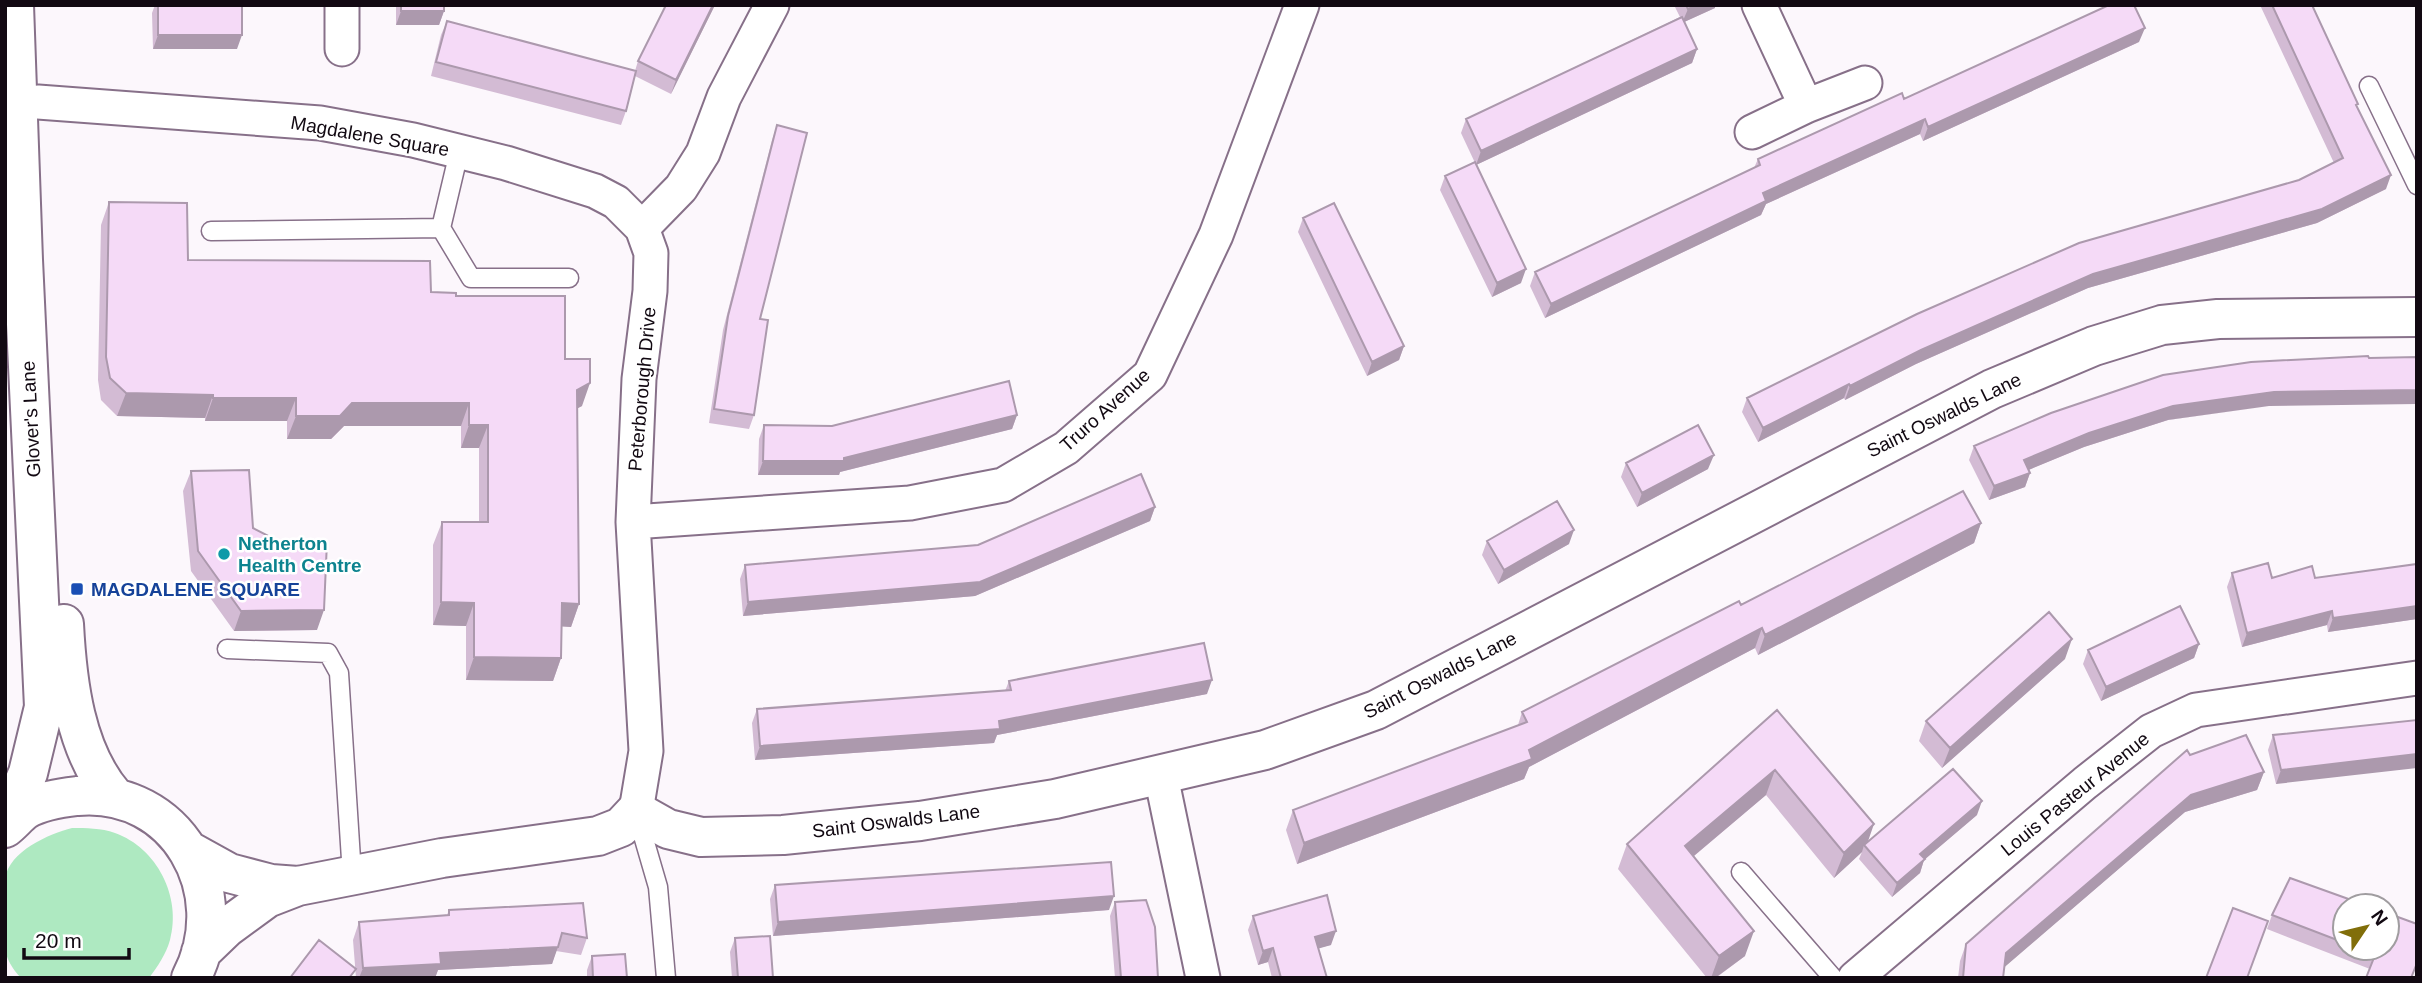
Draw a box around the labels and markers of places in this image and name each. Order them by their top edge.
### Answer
place label: Netherton Health Centre [238,533,362,576]
marker: Netherton Health Centre [216,546,232,562]
place label: MAGDALENE SQUARE [91,579,300,600]
marker: MAGDALENE SQUARE [69,581,85,597]

